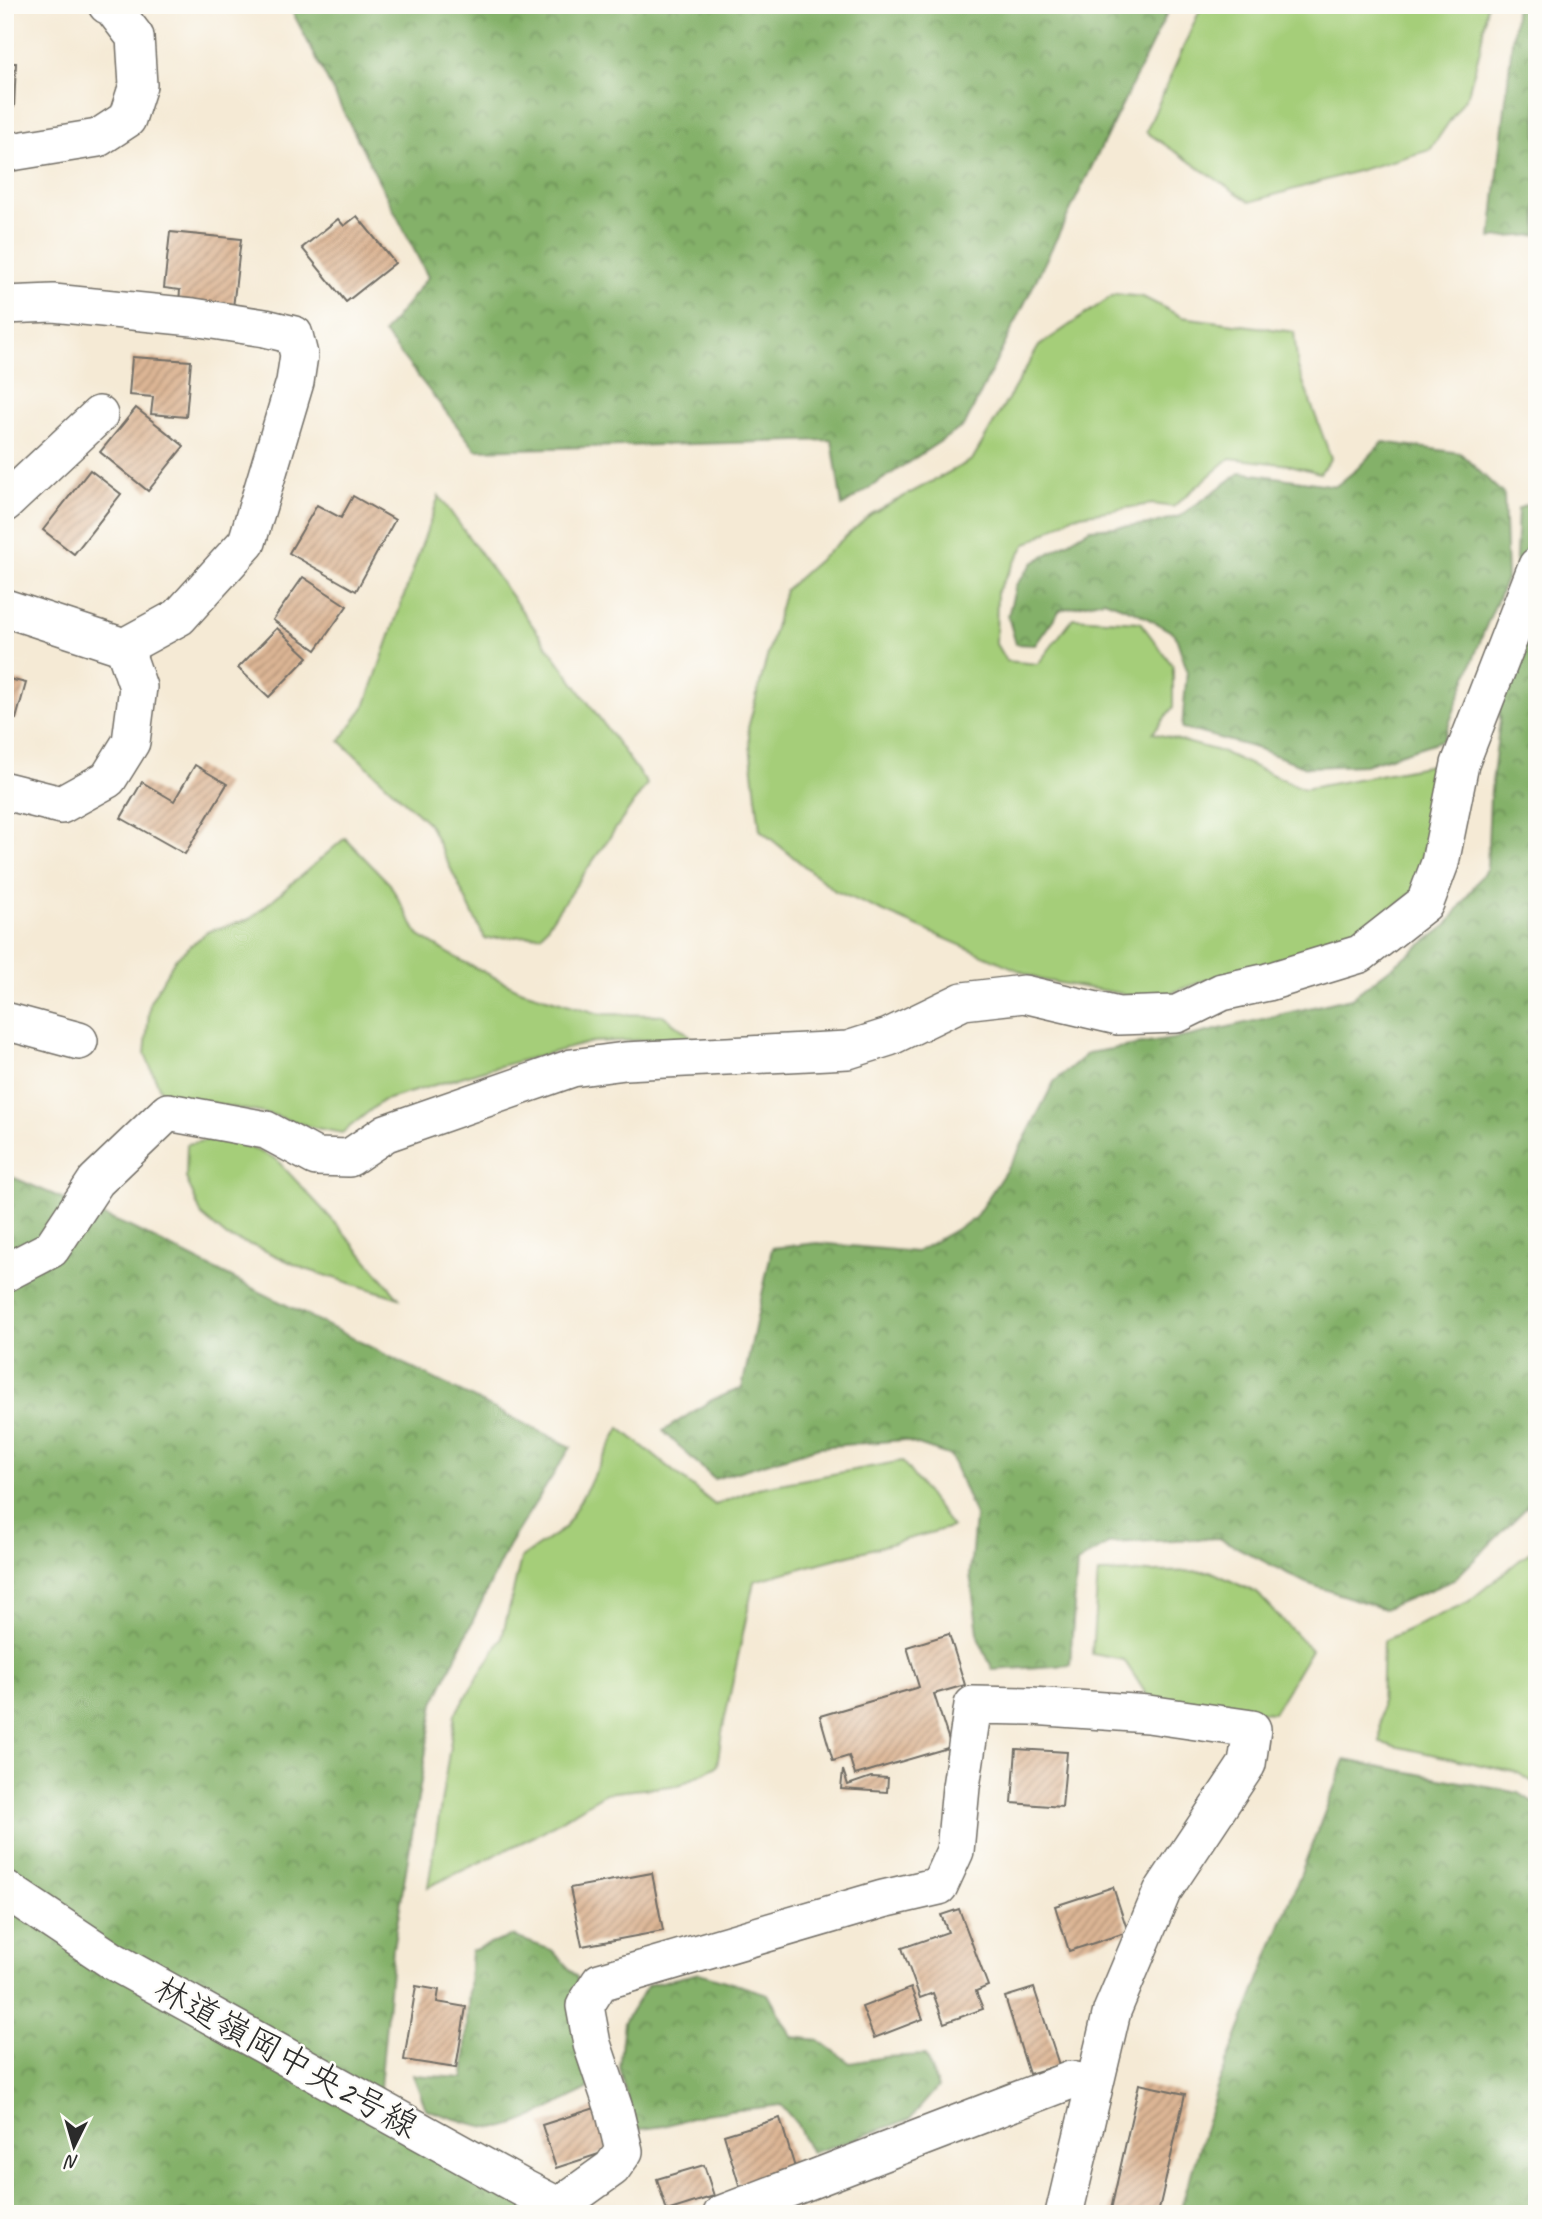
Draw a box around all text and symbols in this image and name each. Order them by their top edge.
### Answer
street label: 林道嶺岡中央2号線 [146,1966,426,2148]
north arrow [38,2110,108,2180]
text: N [62,2149,80,2174]

